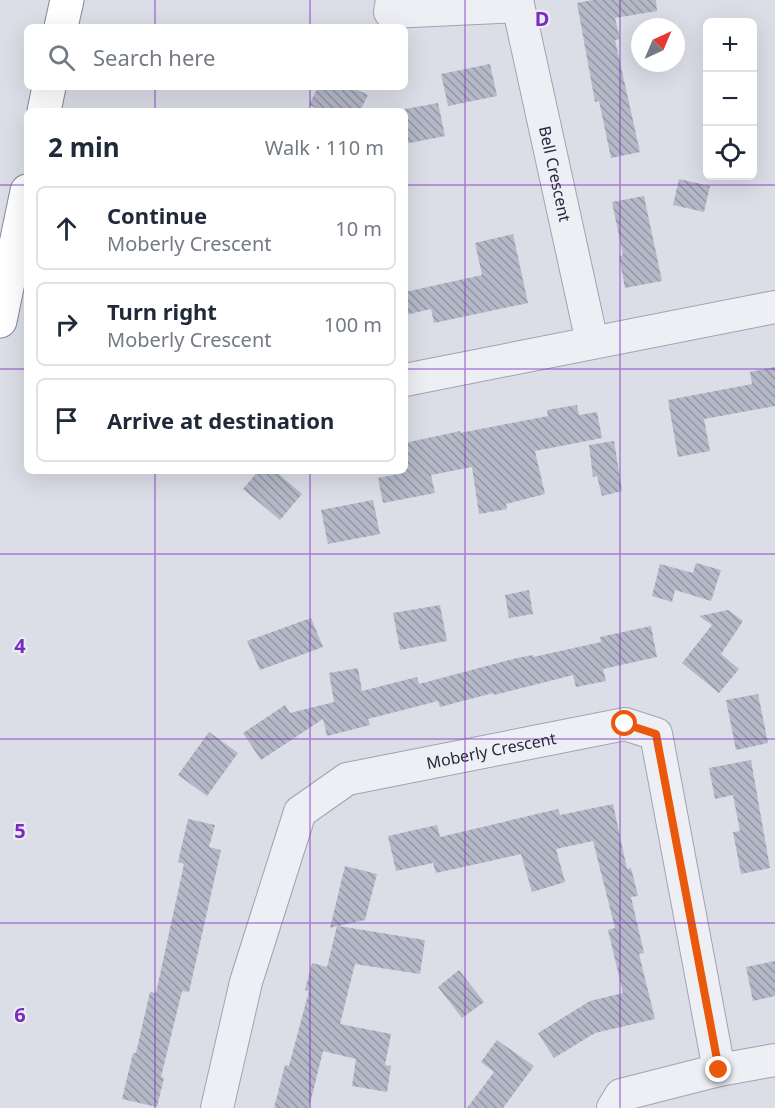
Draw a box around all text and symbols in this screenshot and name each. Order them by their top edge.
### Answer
text: D [535,5,549,32]
north arrow [631,18,685,72]
map controls [703,18,757,180]
button: + [703,18,757,72]
search box [24,24,408,90]
icon: search [45,41,78,74]
text: Search here [93,42,215,72]
button: − [703,72,757,126]
street label: Bell Crescent [534,124,576,224]
button: locate [703,126,757,180]
text: 2 min [48,129,120,165]
text: Walk · 110 m [265,134,384,161]
text: Continue [107,200,207,230]
icon: ahead [50,212,83,245]
text: 10 m [335,215,382,242]
text: Moberly Crescent [107,230,271,257]
text: Turn right [107,296,217,326]
icon: right [50,308,83,341]
text: 100 m [324,311,382,338]
text: Moberly Crescent [107,326,271,353]
icon: arrive [50,404,83,437]
text: Arrive at destination [107,405,334,435]
text: 4 [14,632,26,659]
route start [611,710,637,736]
street label: Moberly Crescent [424,727,558,774]
text: 5 [14,817,26,844]
text: 6 [14,1001,26,1028]
route end [705,1056,731,1082]

